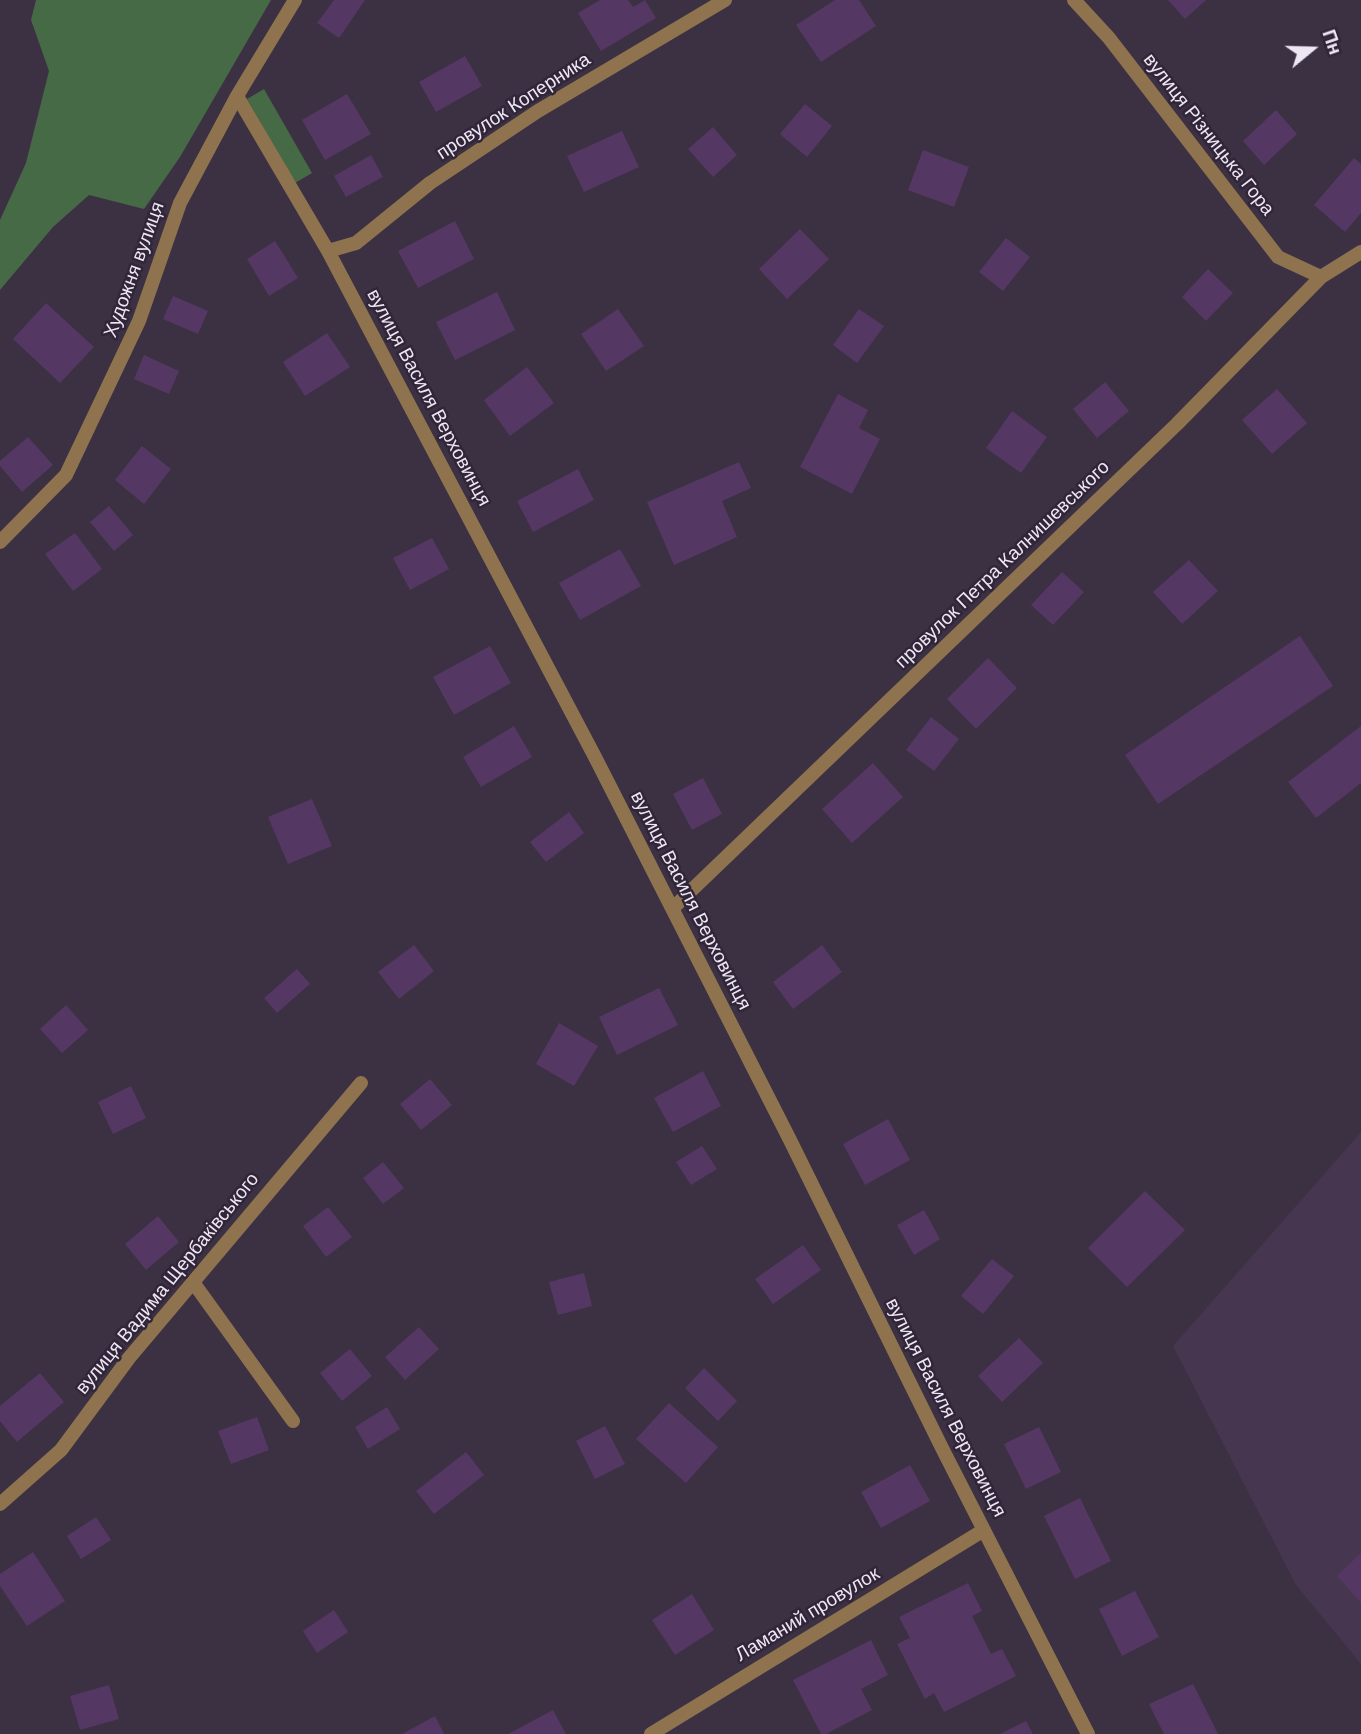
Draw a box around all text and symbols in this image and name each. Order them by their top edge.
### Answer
north arrow [1277,14,1347,84]
text: Пн [1316,26,1348,58]
street label: провулок Коперника [433,49,595,165]
street label: вулиця Різницька Гора [1138,49,1278,221]
street label: Художня вулиця [100,199,170,341]
street label: вулиця Василя Верховинця [361,286,495,510]
street label: провулок Петра Калнишевського [891,456,1115,674]
street label: вулиця Василя Верховинця [625,788,755,1014]
street label: вулиця Вадима Щербаківського [72,1169,264,1399]
street label: вулиця Василя Верховинця [880,1295,1010,1521]
street label: Ламаний провулок [732,1563,884,1667]

